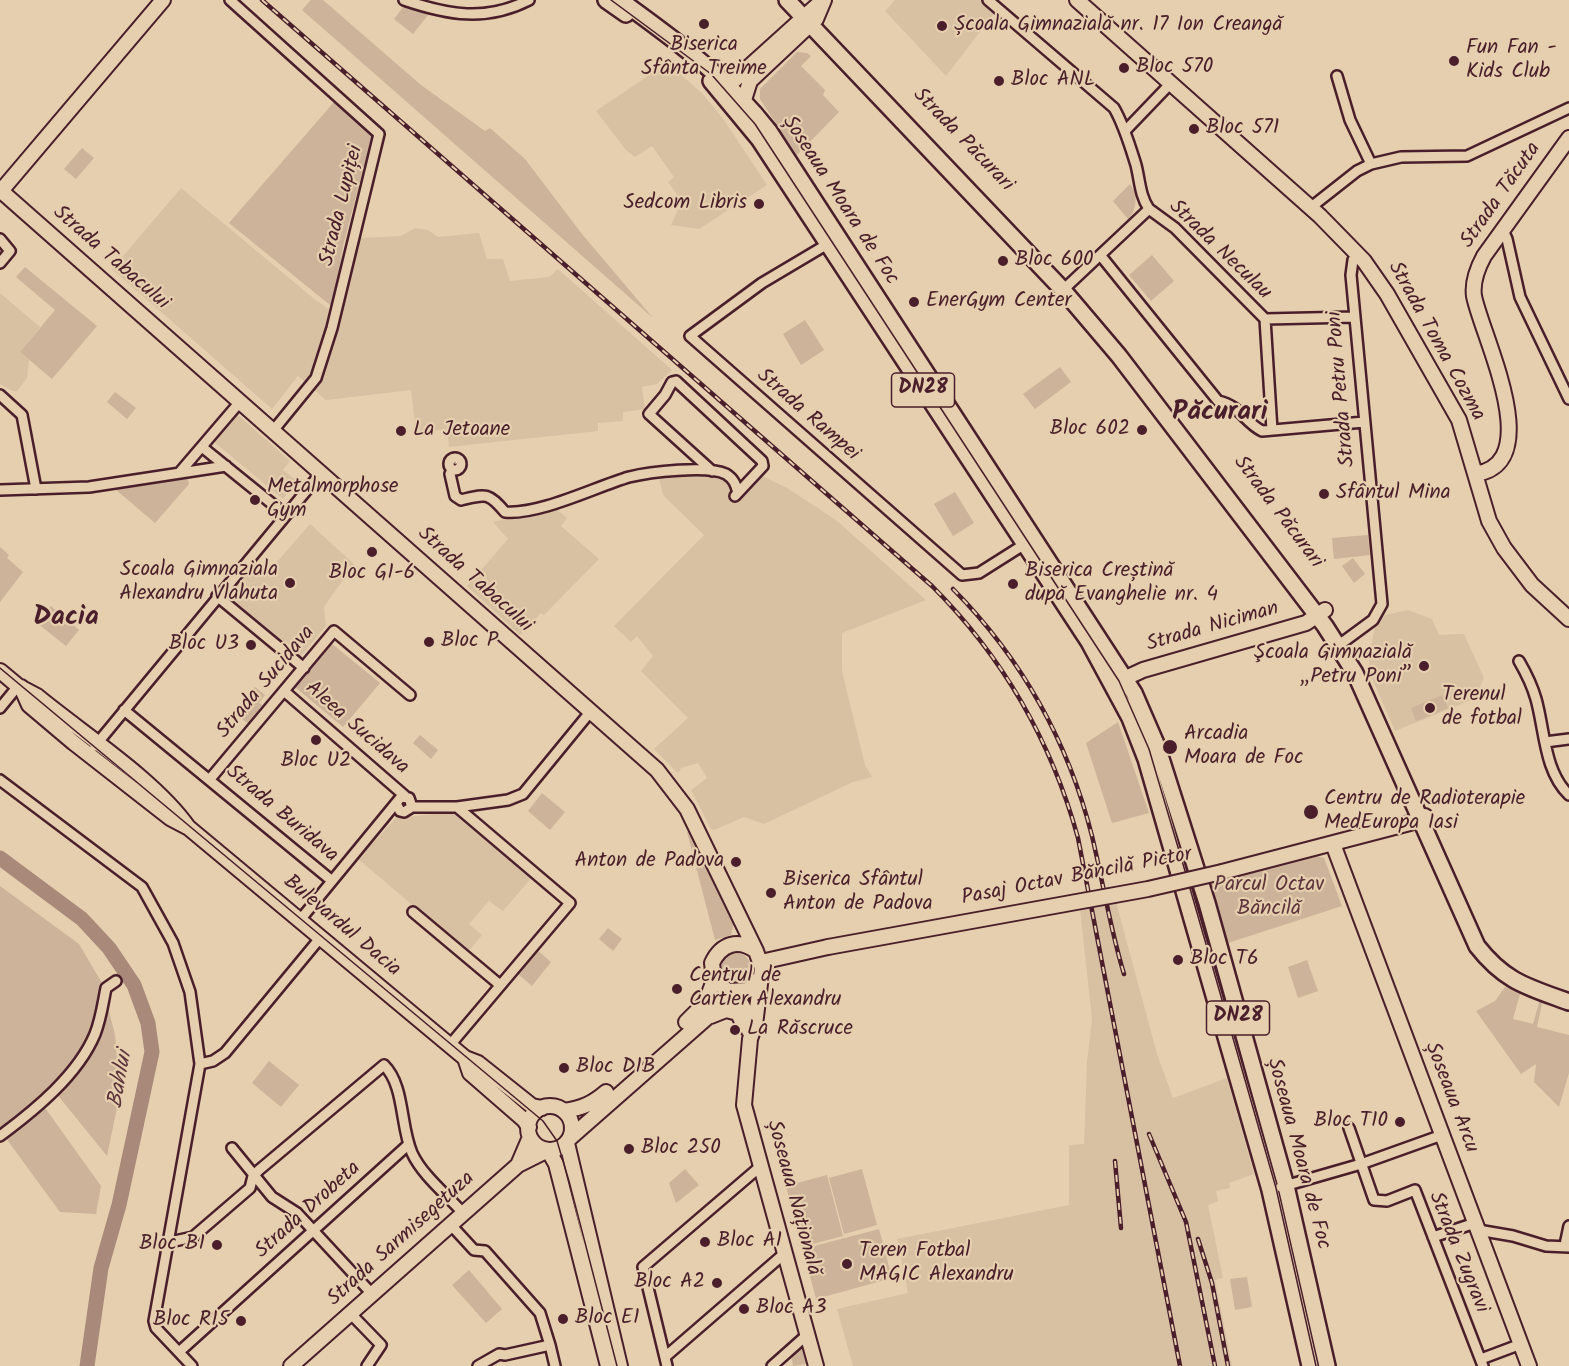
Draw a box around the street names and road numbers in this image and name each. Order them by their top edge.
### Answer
street label: Strada Păcurari [906,84,1018,198]
street label: Șoseaua Moara de Foc [775,112,903,290]
street label: Strada Tăcuta [1456,138,1548,254]
street label: Strada Lupiței [316,143,370,269]
street label: Strada Neculau [1162,196,1276,306]
street label: Strada Tabacului [46,201,174,317]
street label: Strada Toma Cozma [1381,258,1489,426]
street label: Strada Petru Poni [1324,310,1362,468]
street label: Strada Rampei [750,364,864,468]
road number: DN28 [892,373,954,407]
street label: Strada Păcurari [1227,452,1327,574]
street label: Strada Tabacului [411,523,537,639]
street label: Strada Niciman [1144,597,1282,659]
street label: Strada Sucidava [213,621,321,745]
street label: Aleea Sucidava [299,677,413,781]
street label: Strada Buridava [220,761,342,869]
street label: Pasaj Octav Băncilă Pictor [960,843,1194,913]
street label: Bulevardul Dacia [277,871,405,983]
road number: DN28 [1206,1001,1270,1035]
street label: Șoseaua Arcu [1417,1039,1483,1157]
street label: Șoseaua Moara de Foc [1259,1056,1335,1252]
street label: Șoseaua Națională [759,1118,825,1278]
street label: Strada Drobeta [251,1157,367,1265]
street label: Strada Sarmisegetuza [323,1167,481,1313]
street label: Strada Zugravi [1421,1189,1493,1317]

